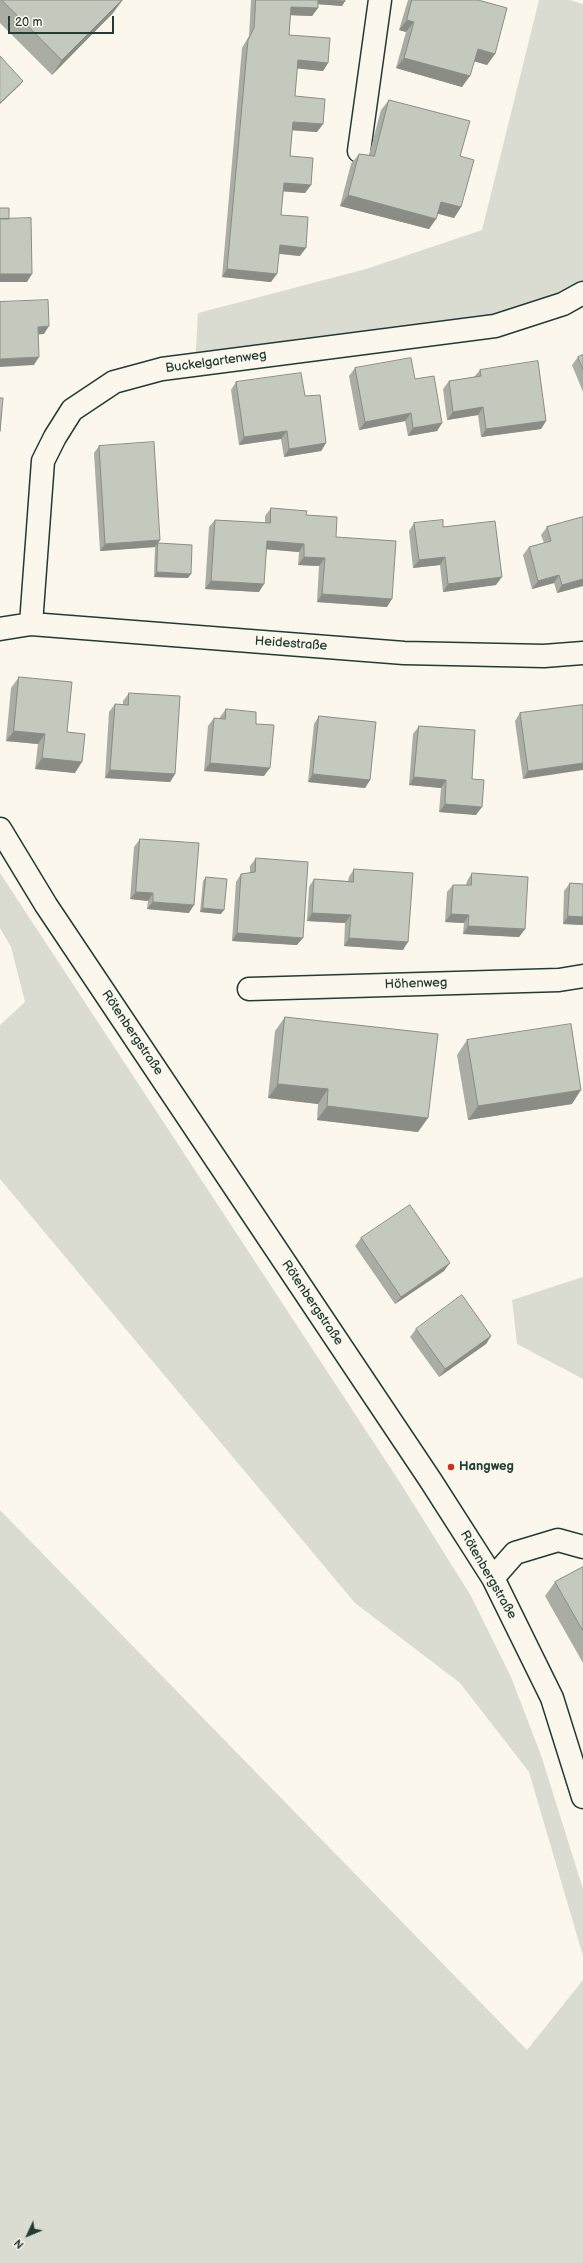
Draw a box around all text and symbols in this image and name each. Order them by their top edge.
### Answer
scale bar [10,8,116,34]
text: 20 m [15,15,42,30]
street label: Buckelgartenweg [164,347,268,377]
street label: Heidestraße [254,634,328,654]
street label: Höhenweg [384,975,448,993]
street label: Rötenbergstraße [98,987,166,1079]
street label: Rötenbergstraße [278,1257,346,1349]
place label: Hangweg [459,1459,514,1475]
marker: Hangweg [446,1462,456,1472]
street label: Rötenbergstraße [456,1528,520,1622]
north arrow [8,2215,48,2255]
text: N [11,2236,27,2251]

